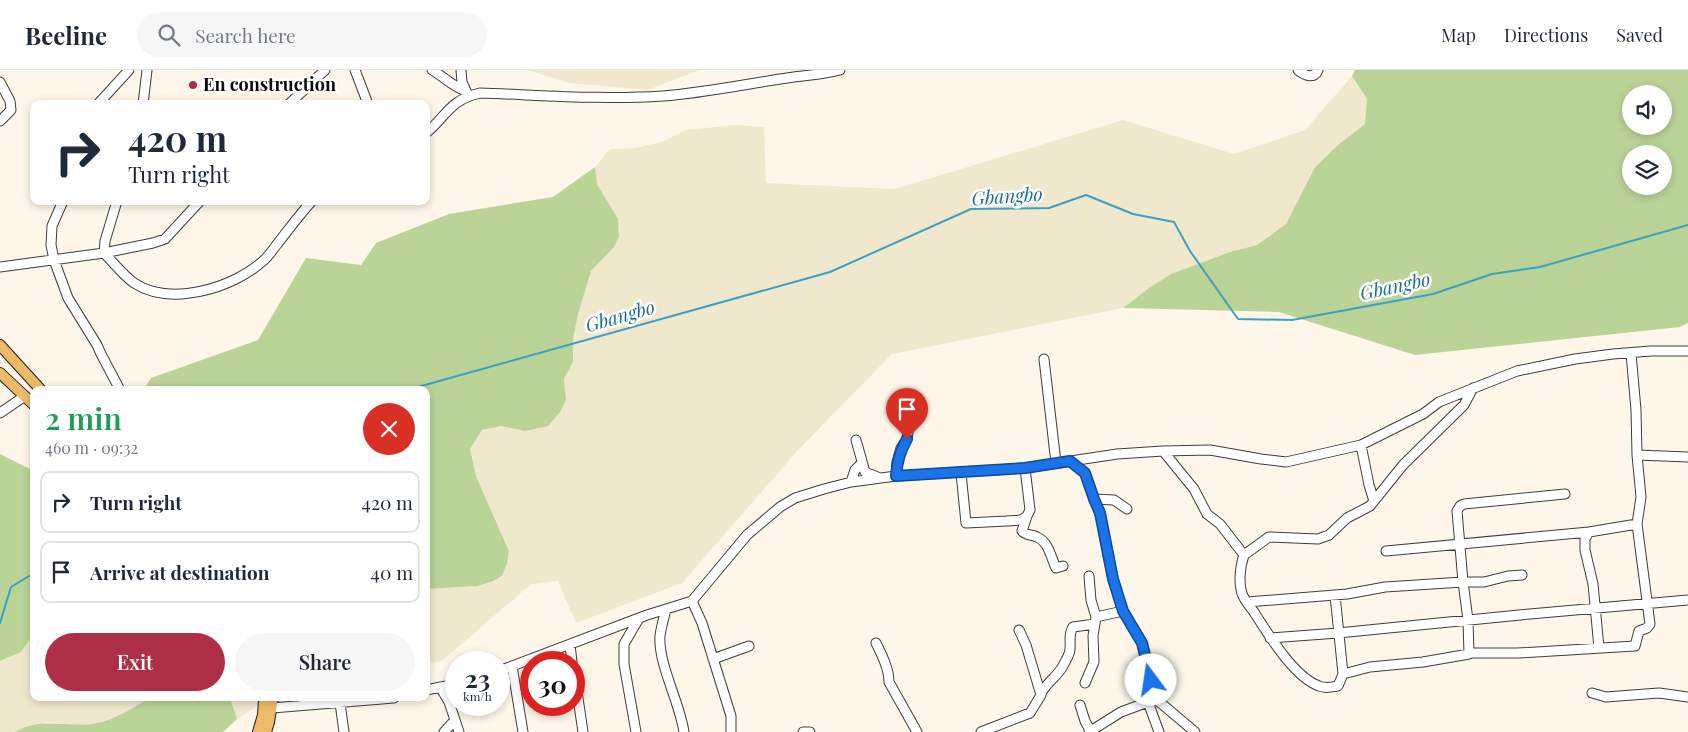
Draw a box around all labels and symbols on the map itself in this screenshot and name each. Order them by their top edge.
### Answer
place label: En construction [203,72,336,96]
marker: En construction [187,79,199,91]
water label: Gbangbo [970,180,1043,210]
water label: Gbangbo [1357,265,1432,305]
water label: Gbangbo [582,293,658,337]
pin [886,388,928,439]
speed limit sign: 30 [520,651,585,716]
position arrow [1124,653,1176,705]

